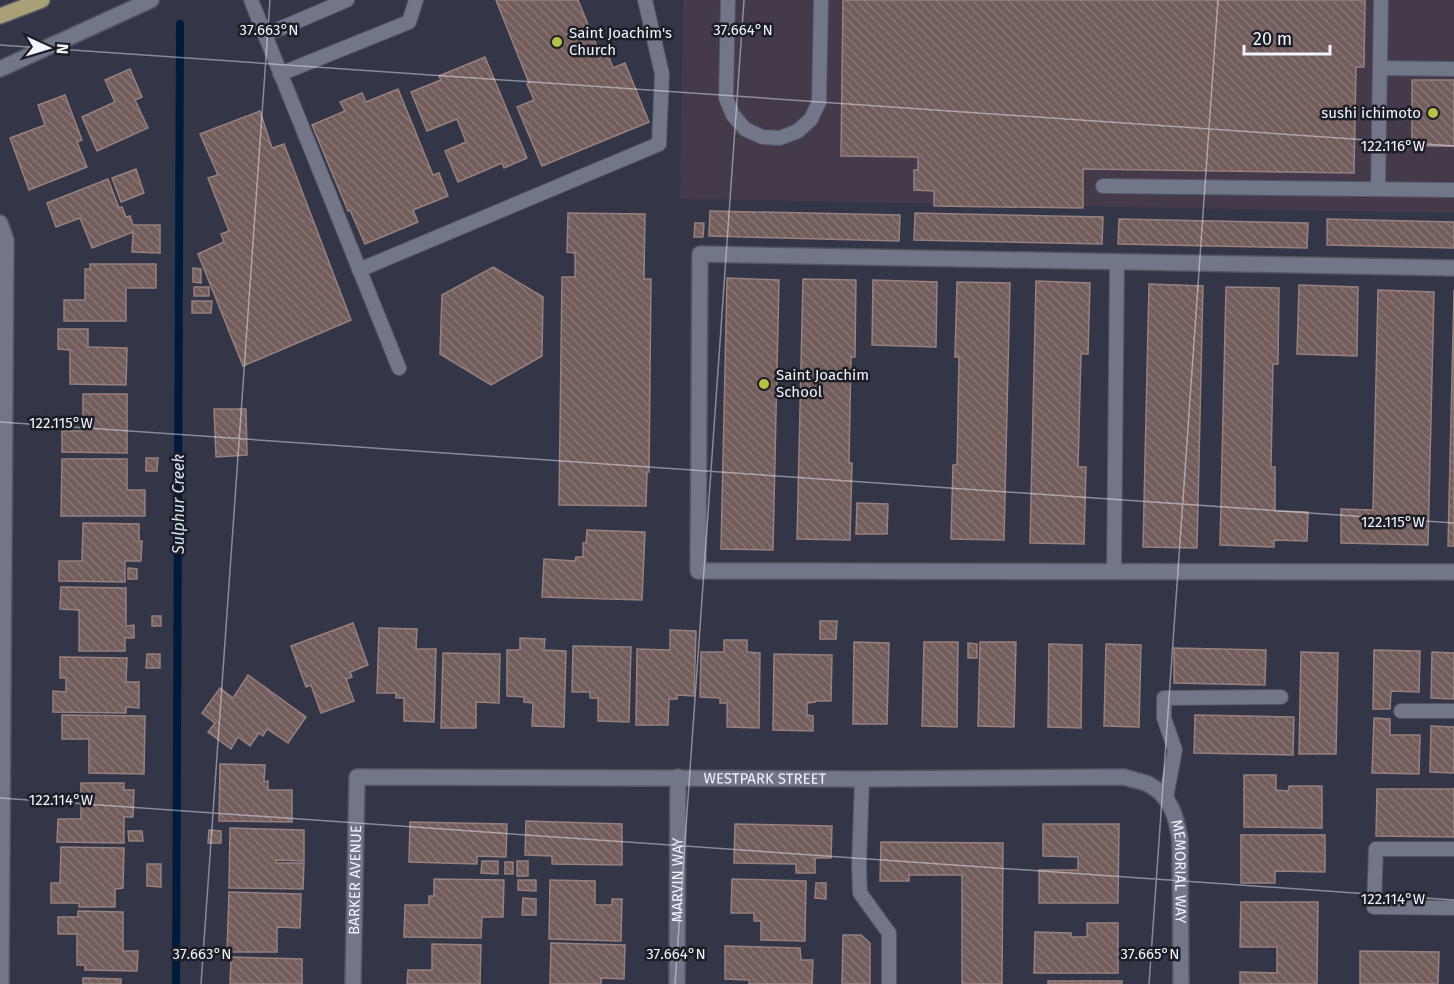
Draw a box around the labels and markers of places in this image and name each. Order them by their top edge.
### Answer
place label: Saint Joachim's Church [569,24,672,59]
marker: Saint Joachim's Church [550,35,564,49]
place label: sushi ichimoto [1321,104,1421,122]
marker: sushi ichimoto [1426,106,1440,120]
place label: Saint Joachim School [776,366,869,401]
marker: Saint Joachim School [757,377,771,391]

